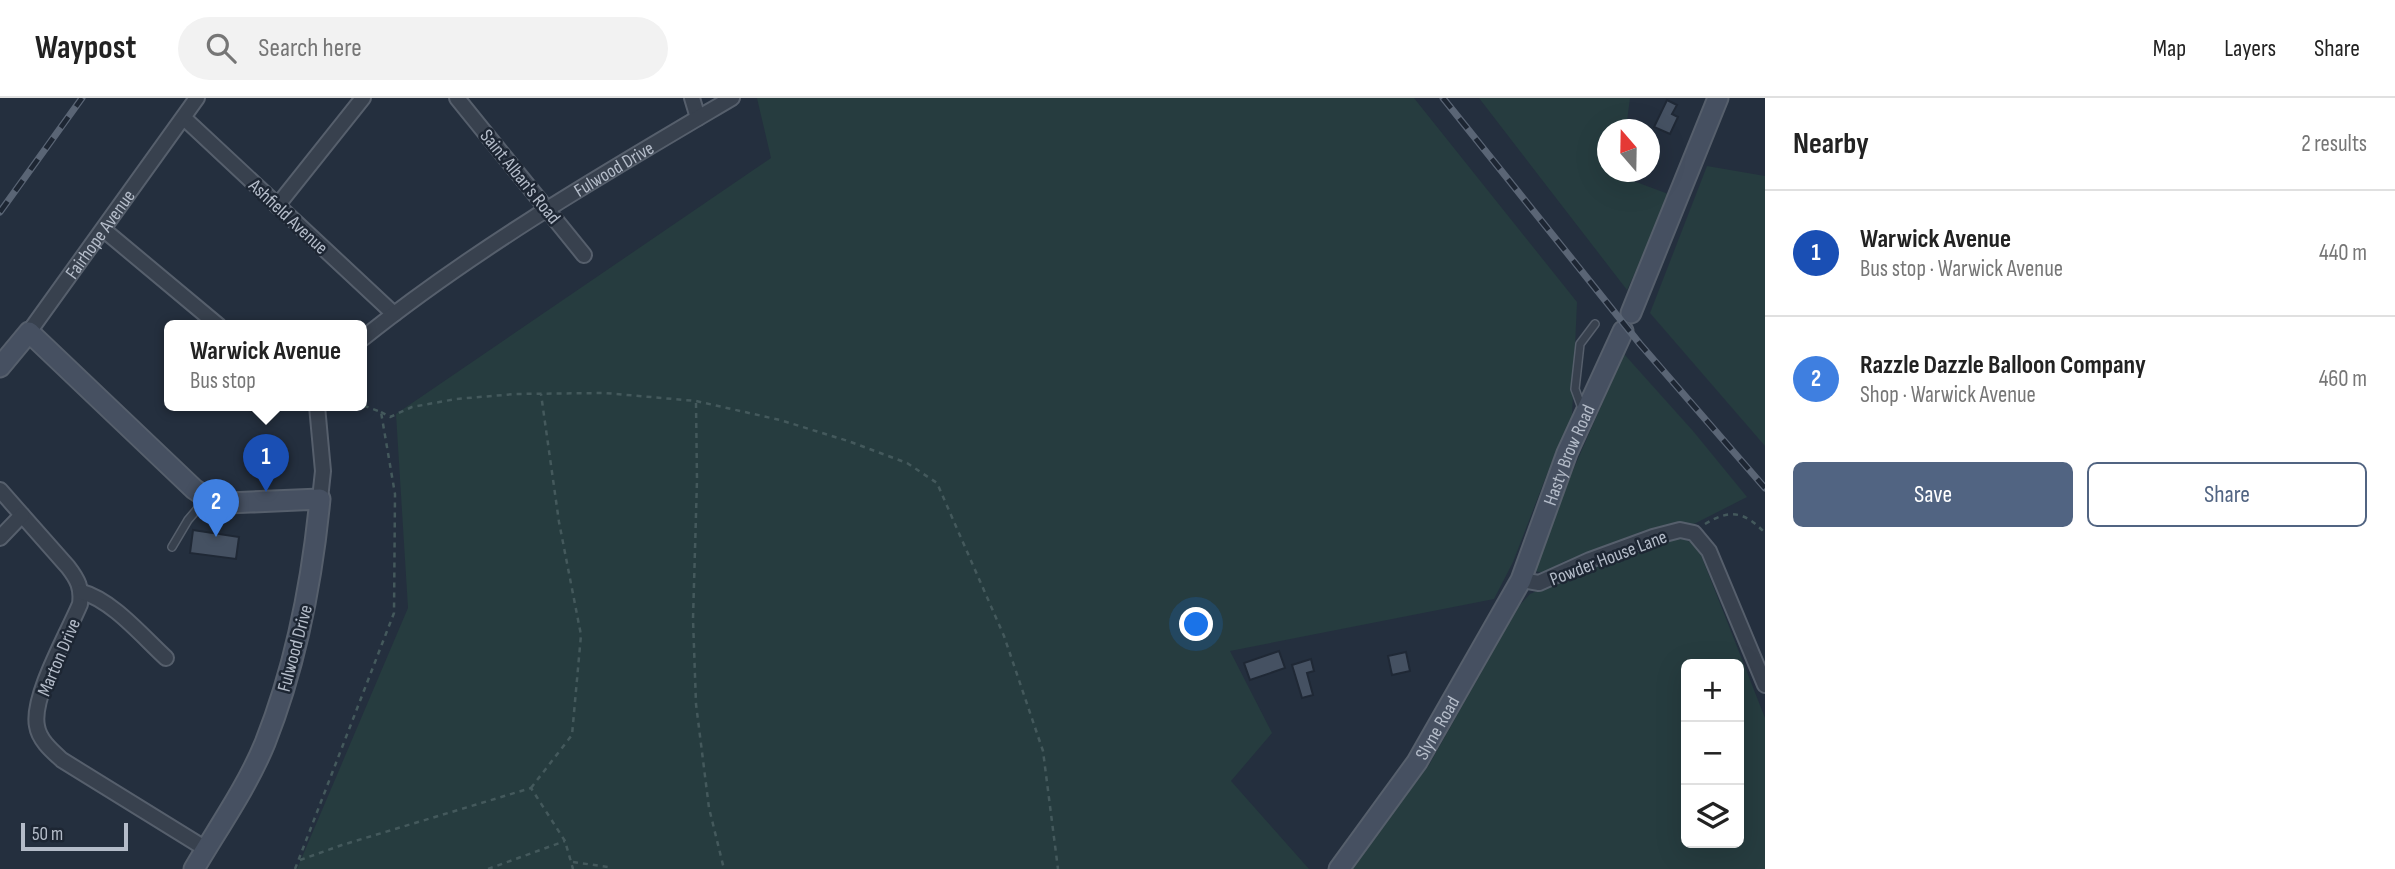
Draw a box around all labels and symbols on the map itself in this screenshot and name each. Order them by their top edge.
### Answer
north arrow [1597,119,1660,182]
street label: Saint Alban's Road [475,125,565,229]
street label: Fulwood Drive [570,137,658,203]
street label: Ashfield Avenue [243,174,332,260]
street label: Fairhope Avenue [61,186,141,284]
street label: Hasty Brow Road [1539,401,1601,509]
pin: 1 [243,434,289,492]
pin: 2 [193,479,239,537]
street label: Powder House Lane [1547,526,1670,591]
street label: Fulwood Drive [273,602,318,694]
your location [1179,607,1213,641]
street label: Marton Drive [33,615,86,700]
street label: Slyne Road [1411,692,1465,764]
scale bar [21,820,128,852]

